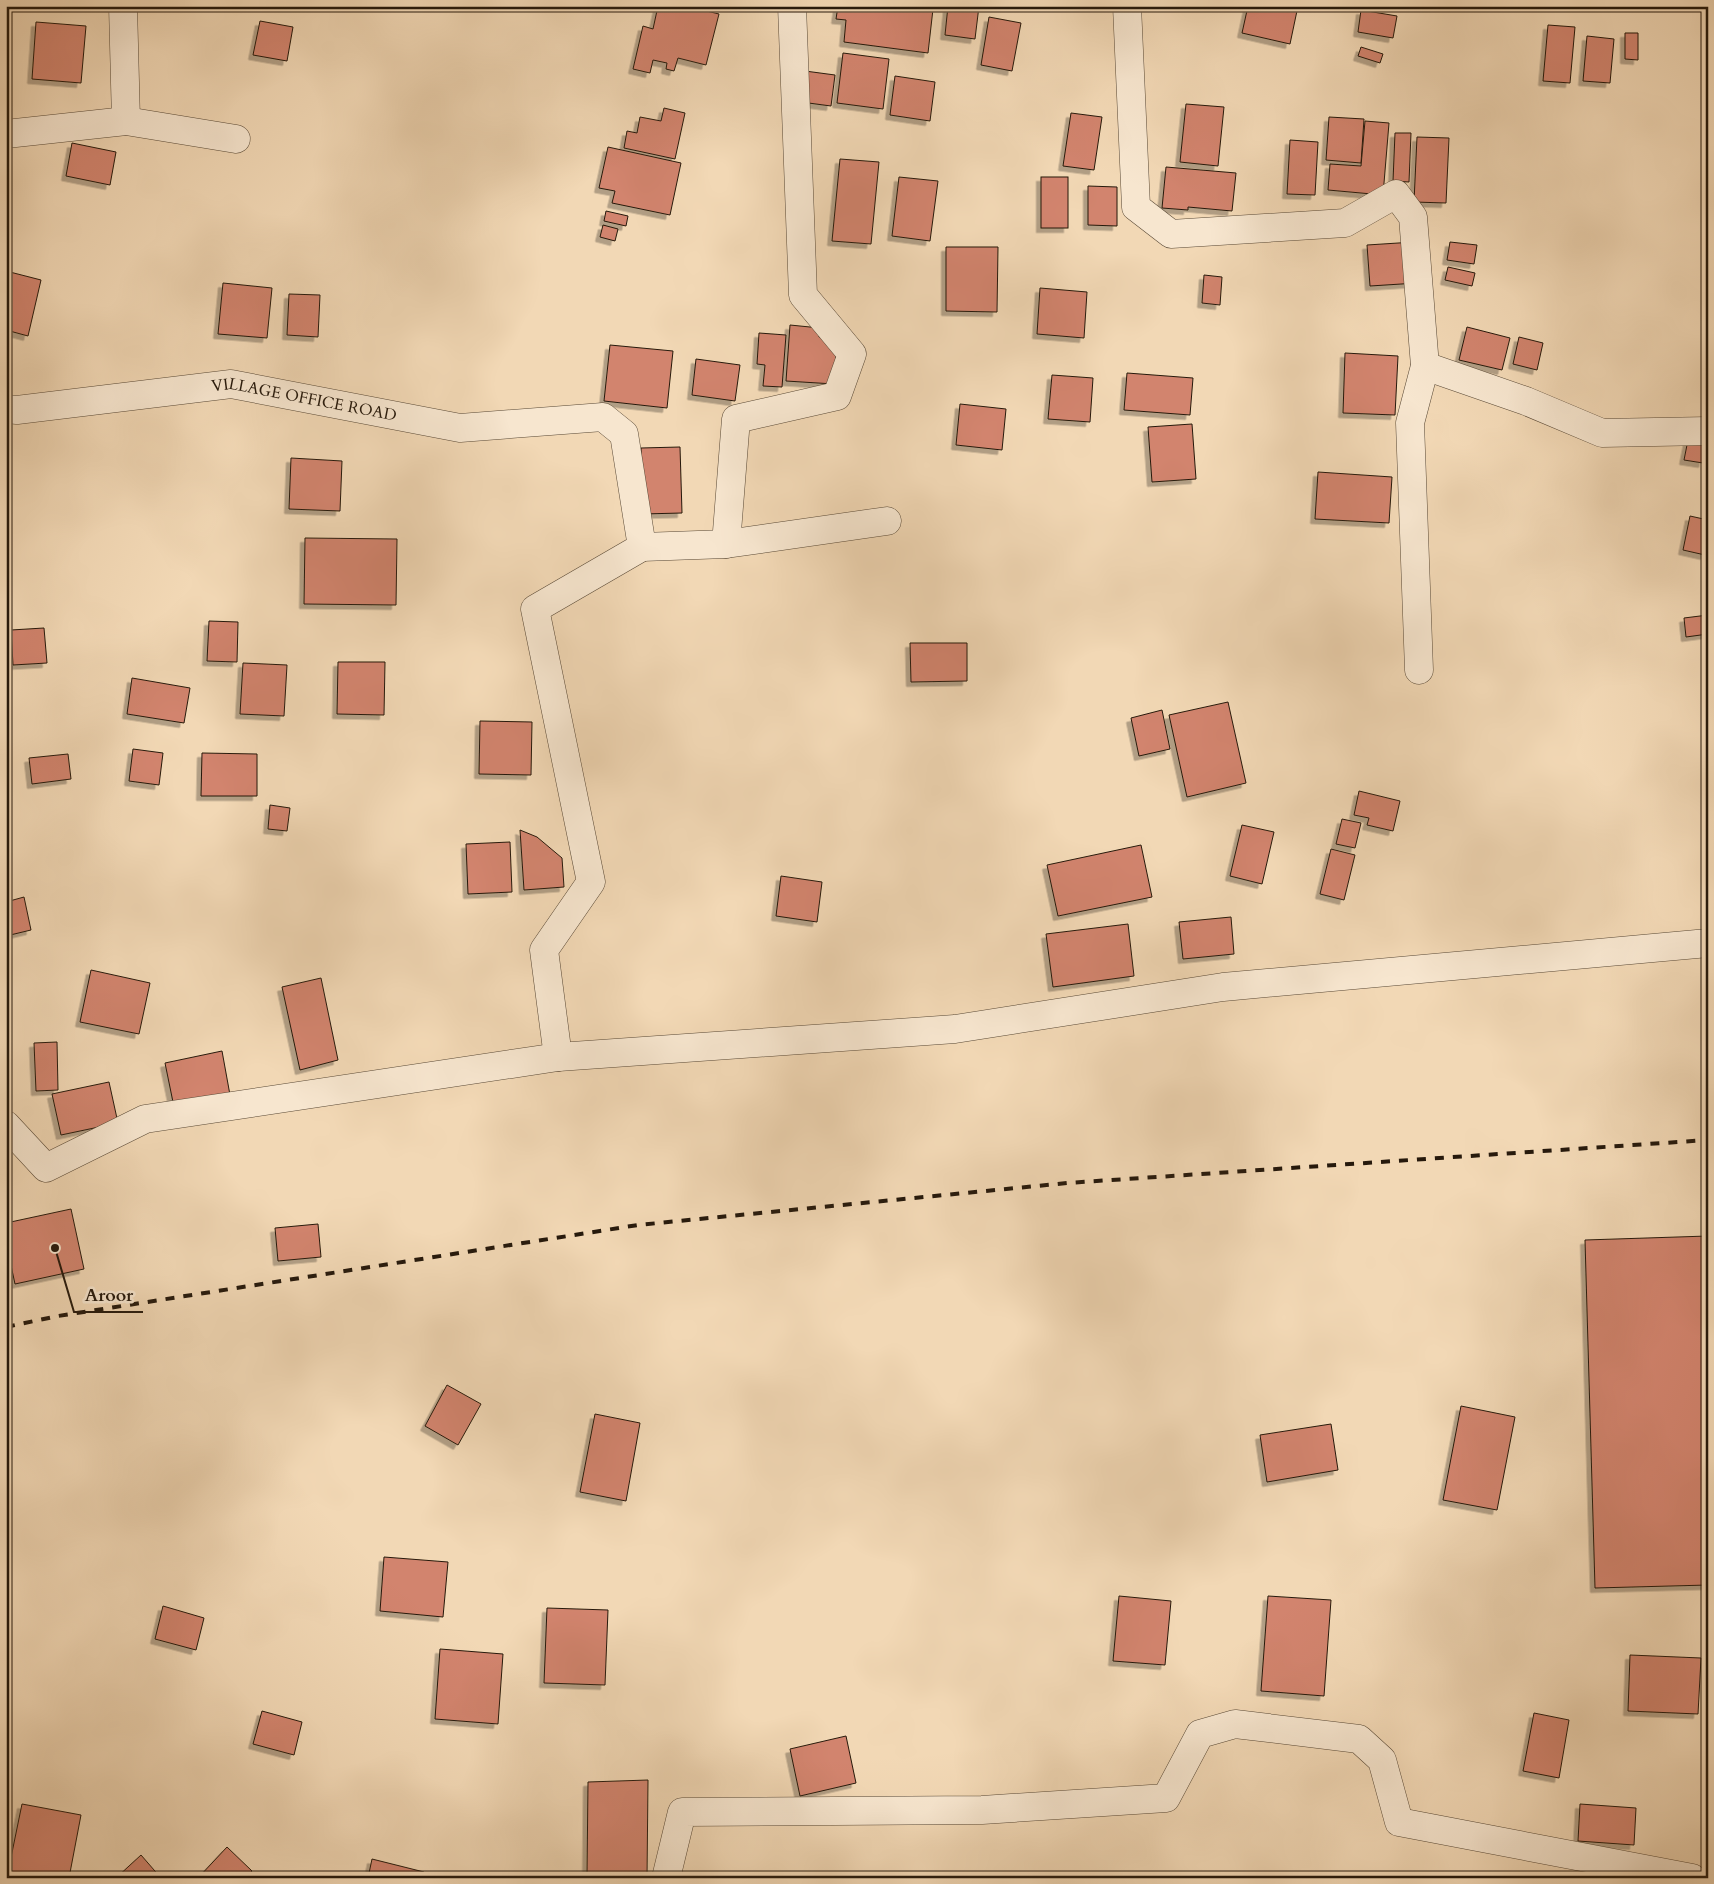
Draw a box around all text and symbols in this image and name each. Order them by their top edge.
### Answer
street label: VILLAGE OFFICE ROAD [210,373,398,427]
callout: Aroor [74,1279,143,1312]
text: Aroor [85,1283,134,1308]

